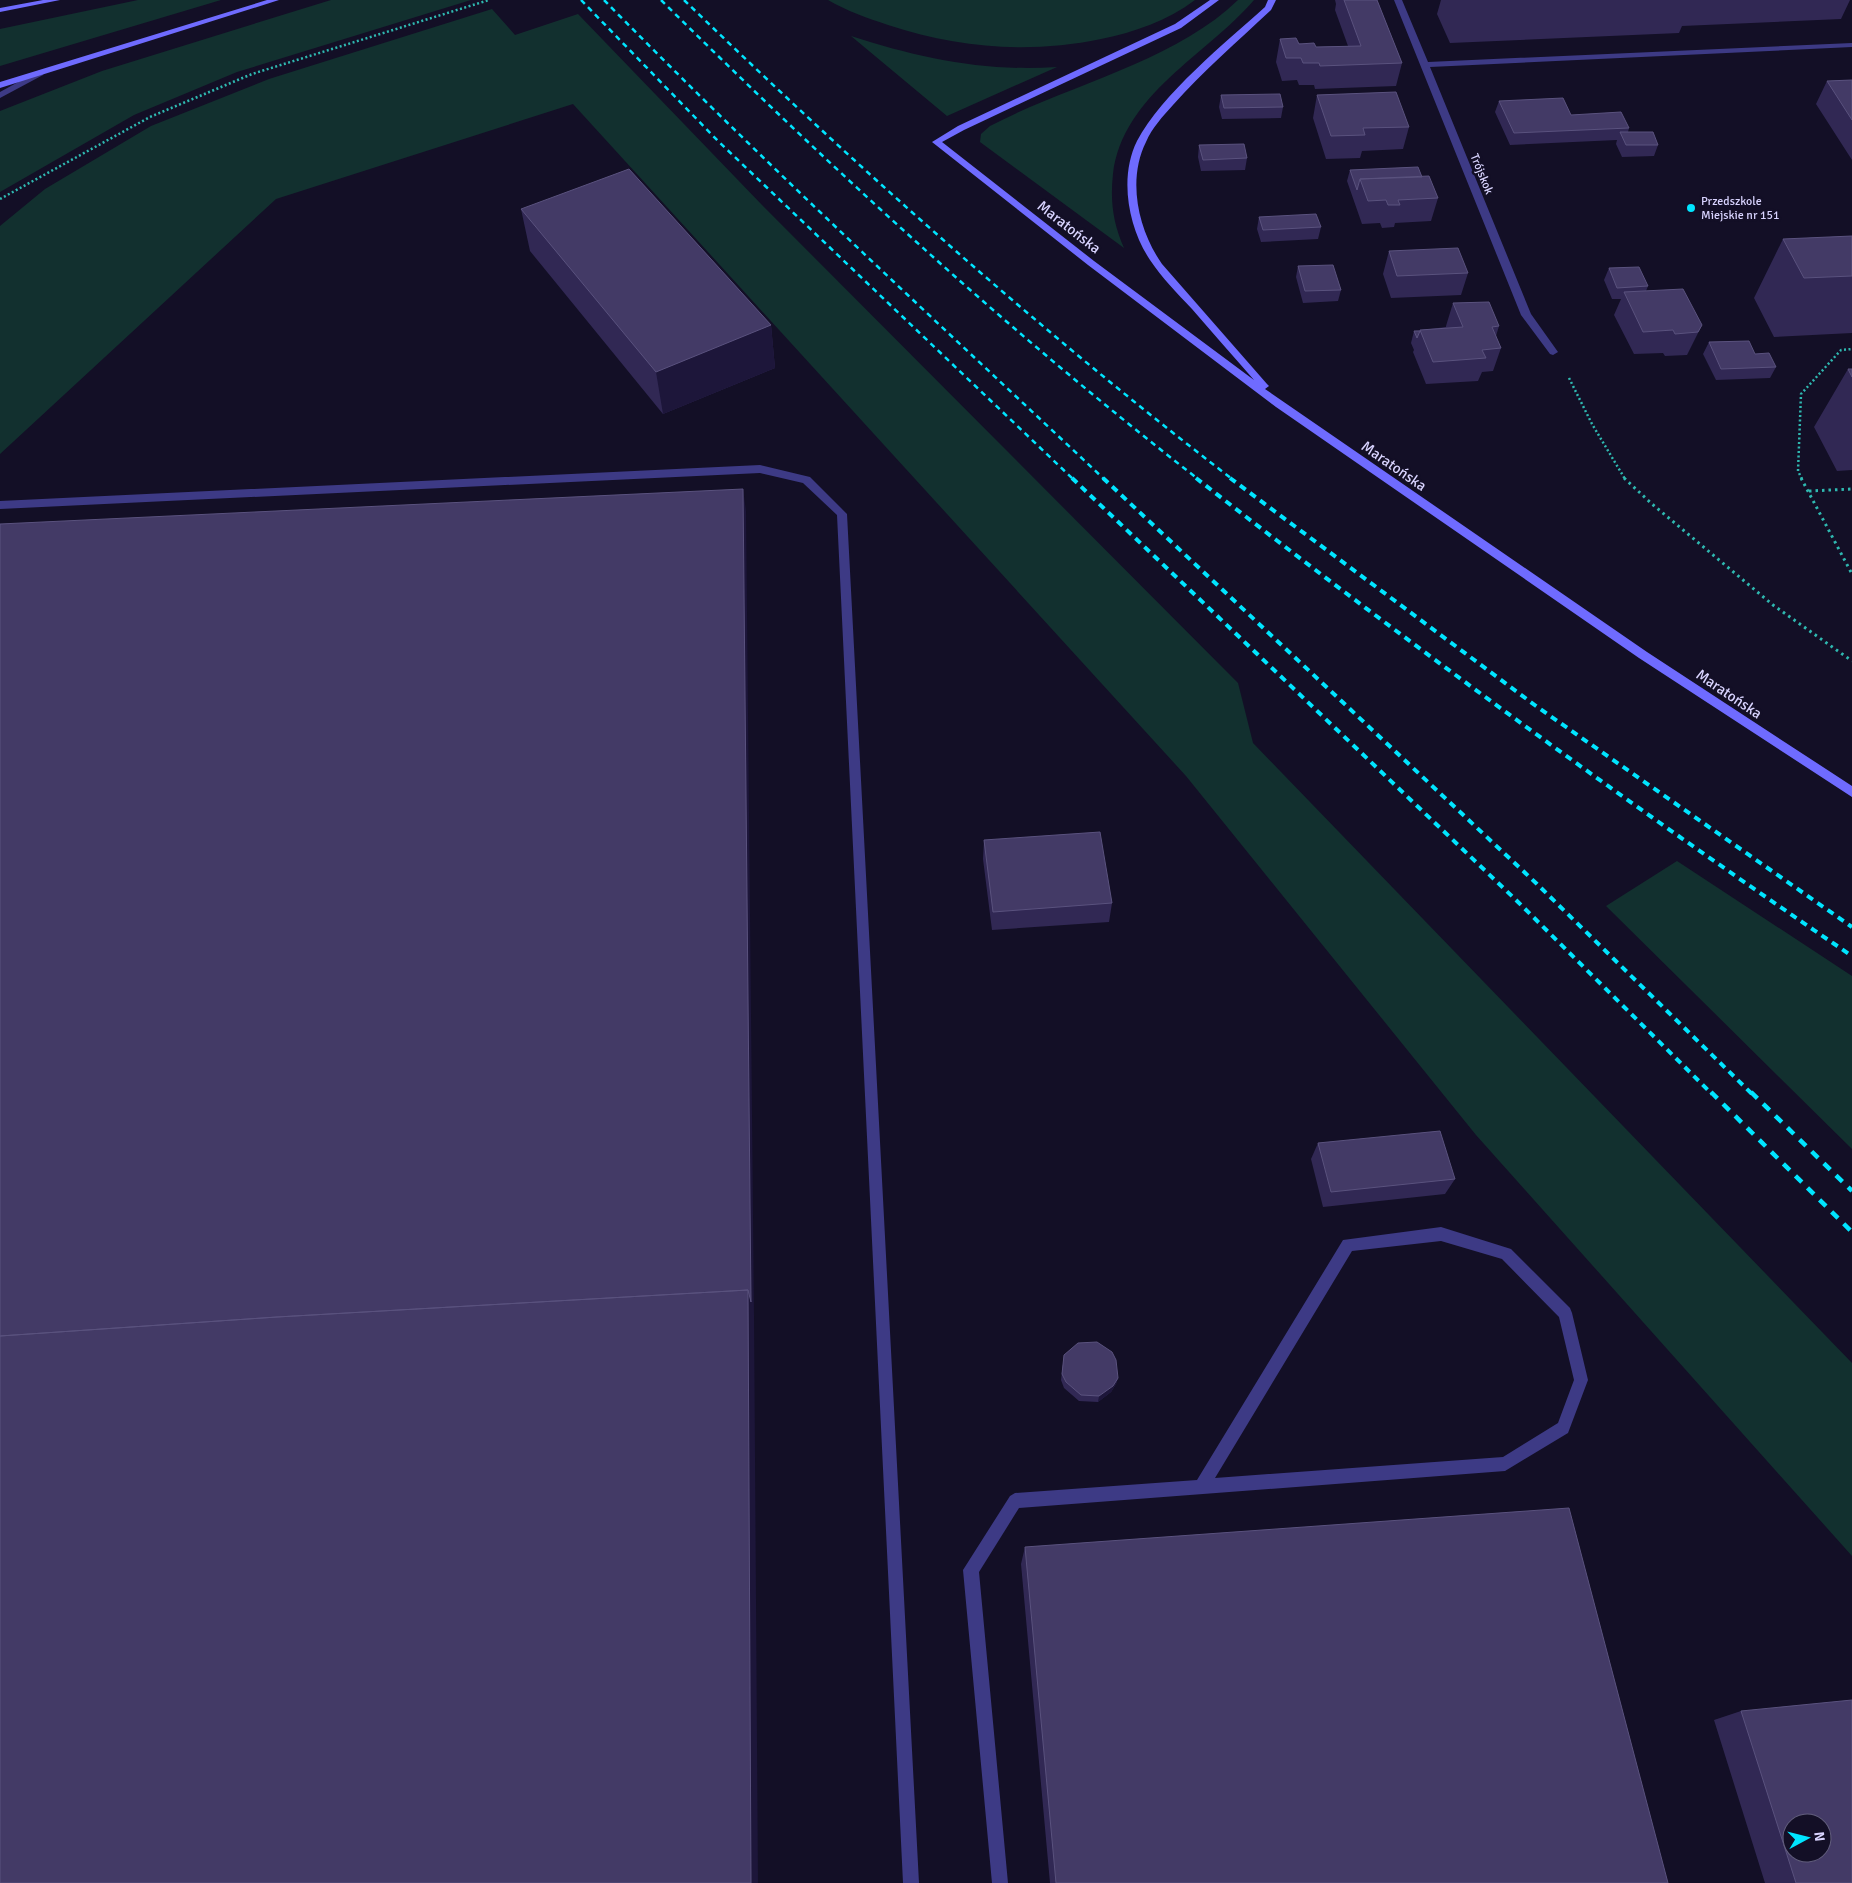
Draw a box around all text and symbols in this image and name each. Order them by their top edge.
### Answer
street label: Trójskok [1467,152,1496,197]
place label: Przedszkole Miejskie nr 151 [1701,194,1779,223]
street label: Maratońska [1034,197,1104,257]
marker: Przedszkole Miejskie nr 151 [1685,202,1697,214]
street label: Maratońska [1358,437,1430,495]
street label: Maratońska [1693,665,1765,723]
north arrow [1782,1813,1832,1863]
text: N [1810,1831,1828,1842]

